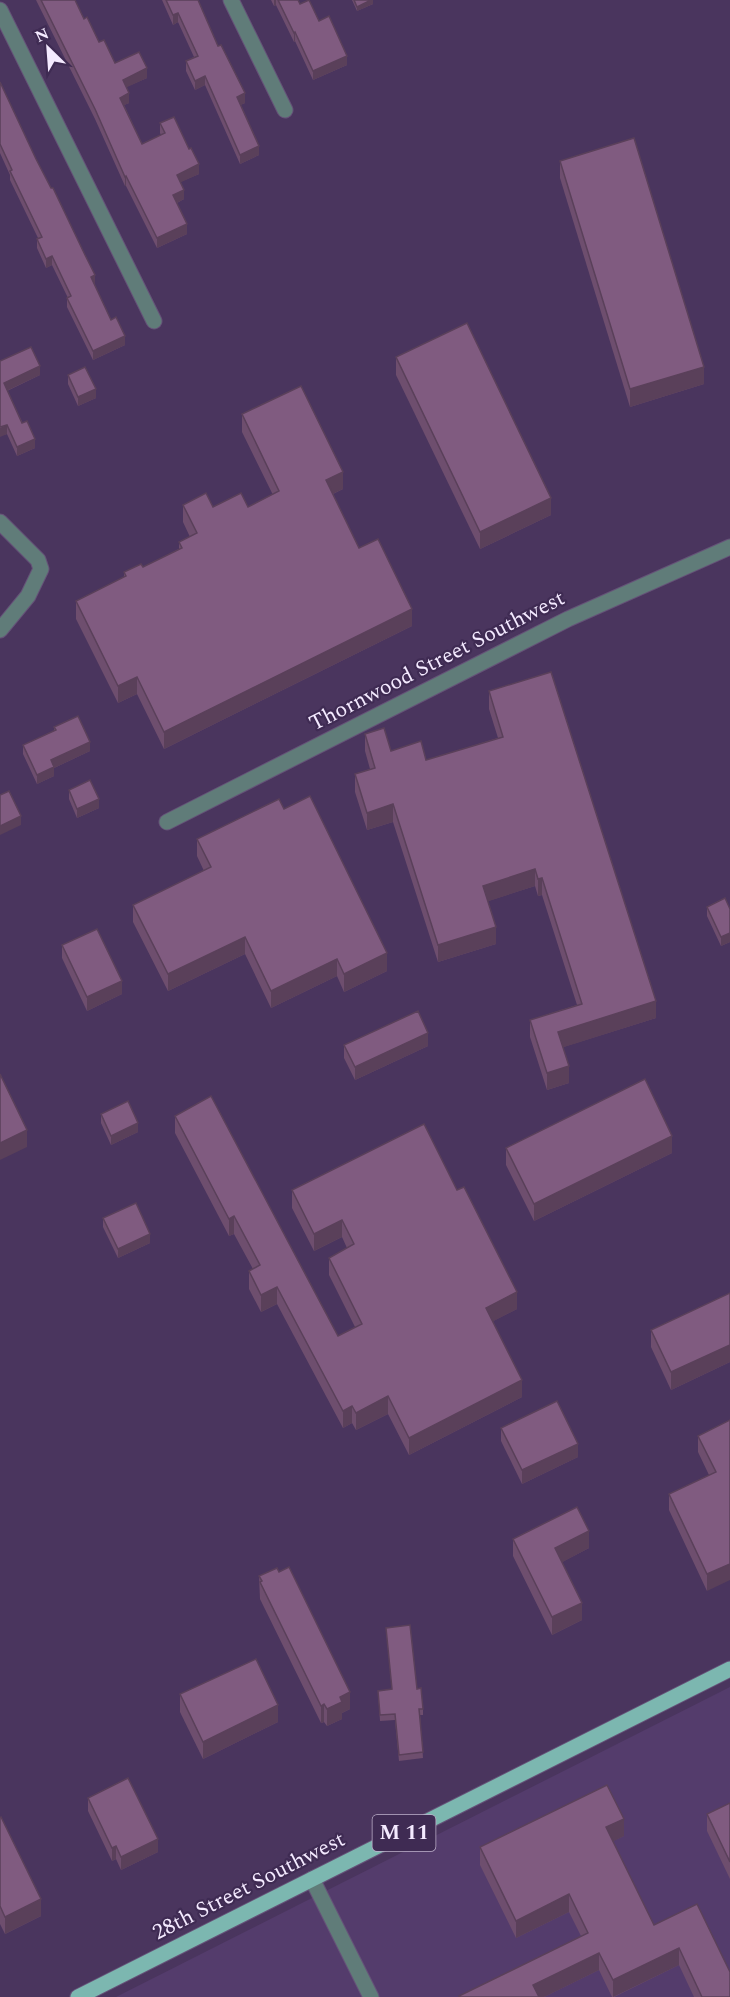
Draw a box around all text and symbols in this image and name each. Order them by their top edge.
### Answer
north arrow [18,18,78,78]
text: N [31,22,53,49]
street label: Thornwood Street Southwest [303,582,571,740]
road number: M 11 [372,1815,436,1851]
street label: 28th Street Southwest [147,1823,351,1949]

